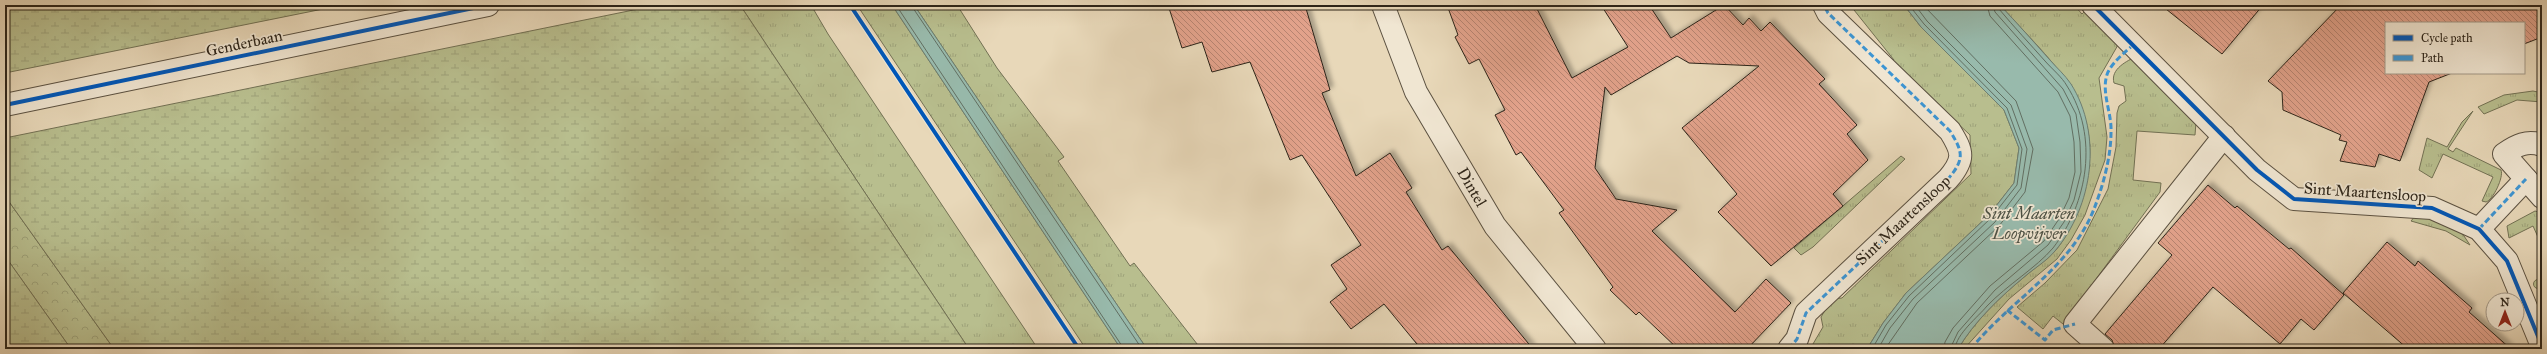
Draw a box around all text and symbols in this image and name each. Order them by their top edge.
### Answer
legend [2385,22,2525,74]
street label: Genderbaan [204,26,284,60]
text: Cycle path [2421,31,2473,45]
text: Path [2421,51,2444,65]
street label: Dintel [1453,164,1491,211]
street label: Sint Maartensloop [1852,171,1954,269]
street label: Sint Maartensloop [2303,178,2427,206]
water label: Sint Maarten Loopvijver [1982,203,2075,244]
north arrow [2485,292,2525,332]
text: N [2500,296,2510,309]

